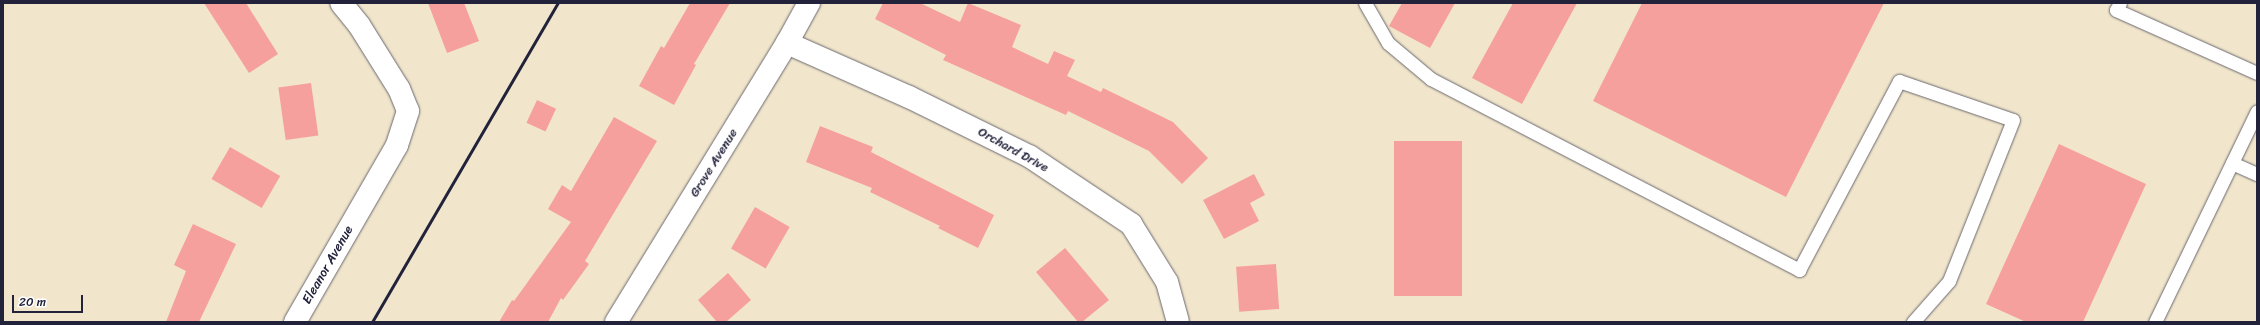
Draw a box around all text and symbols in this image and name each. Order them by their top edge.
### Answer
street label: Orchard Drive [975,124,1051,176]
street label: Grove Avenue [687,126,741,200]
street label: Eleanor Avenue [299,223,357,307]
scale bar [14,287,85,313]
text: 20 m [19,291,46,313]

